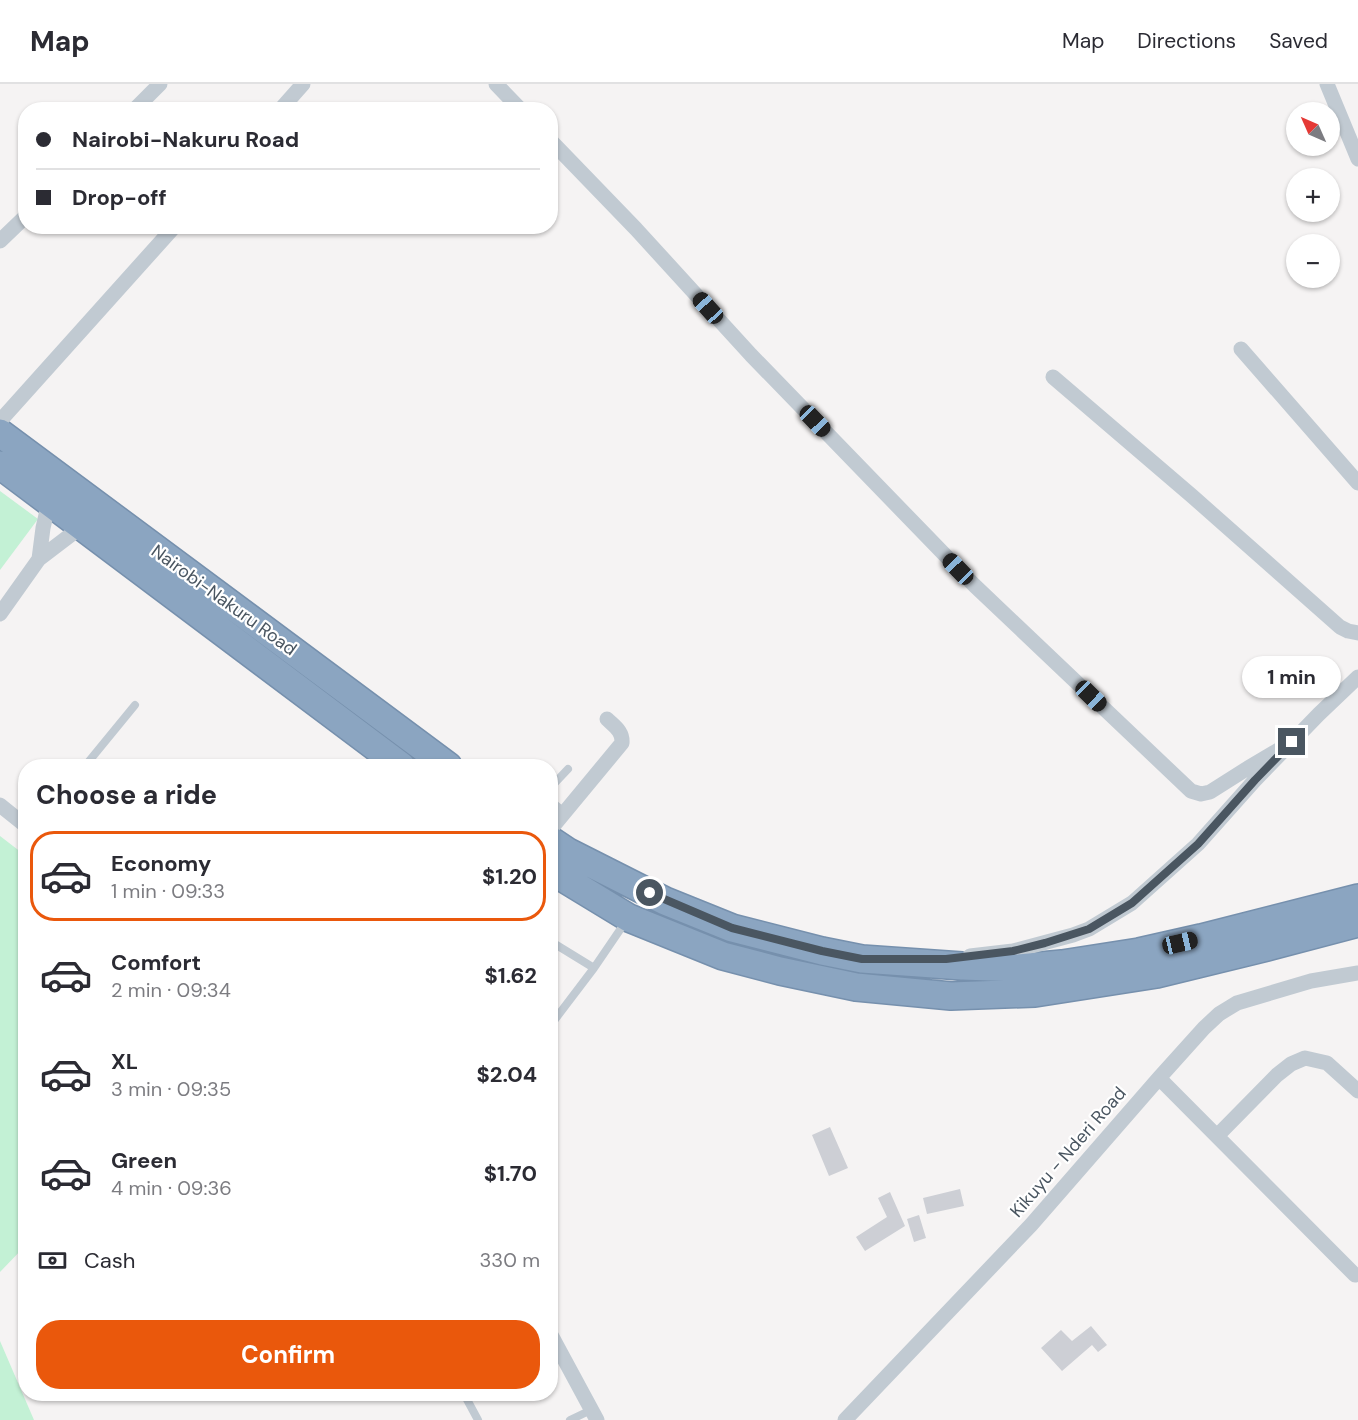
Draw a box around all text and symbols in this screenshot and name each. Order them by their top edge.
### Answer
text: Map [30,23,90,60]
text: Map [1062,27,1104,55]
text: Directions [1137,27,1236,55]
text: Saved [1269,27,1328,55]
north arrow [1286,102,1340,156]
map controls [1286,102,1340,288]
text: Nairobi-Nakuru Road [72,125,299,154]
button: + [1286,168,1340,222]
text: Drop-off [72,183,167,212]
button: − [1286,234,1340,288]
car [689,289,727,327]
car [796,402,834,440]
street label: Nairobi-Nakuru Road [146,539,302,661]
car [939,550,977,588]
callout: 1 min [1242,655,1342,697]
text: 1 min [1267,664,1316,690]
car [1072,677,1110,715]
route end [1278,728,1305,755]
text: Choose a ride [36,777,217,812]
icon: car [39,849,93,903]
text: Economy [111,849,211,878]
text: $1.20 [482,862,537,891]
text: 1 min · 09:33 [111,878,225,904]
route start [636,879,663,906]
car [1160,930,1200,956]
icon: car [39,948,93,1002]
text: Comfort [111,948,201,977]
text: $1.62 [484,961,537,990]
text: 2 min · 09:34 [111,977,231,1003]
icon: car [39,1047,93,1101]
text: XL [111,1047,138,1076]
text: $2.04 [477,1060,537,1089]
text: 3 min · 09:35 [111,1076,231,1102]
street label: Kikuyu - Nderi Road [1005,1082,1131,1222]
icon: car [39,1146,93,1200]
text: Green [111,1146,177,1175]
text: $1.70 [484,1159,537,1188]
text: 4 min · 09:36 [111,1175,232,1201]
icon: cash [36,1244,69,1277]
text: Cash [84,1246,135,1275]
text: 330 m [480,1247,540,1273]
button: Confirm [36,1320,540,1389]

